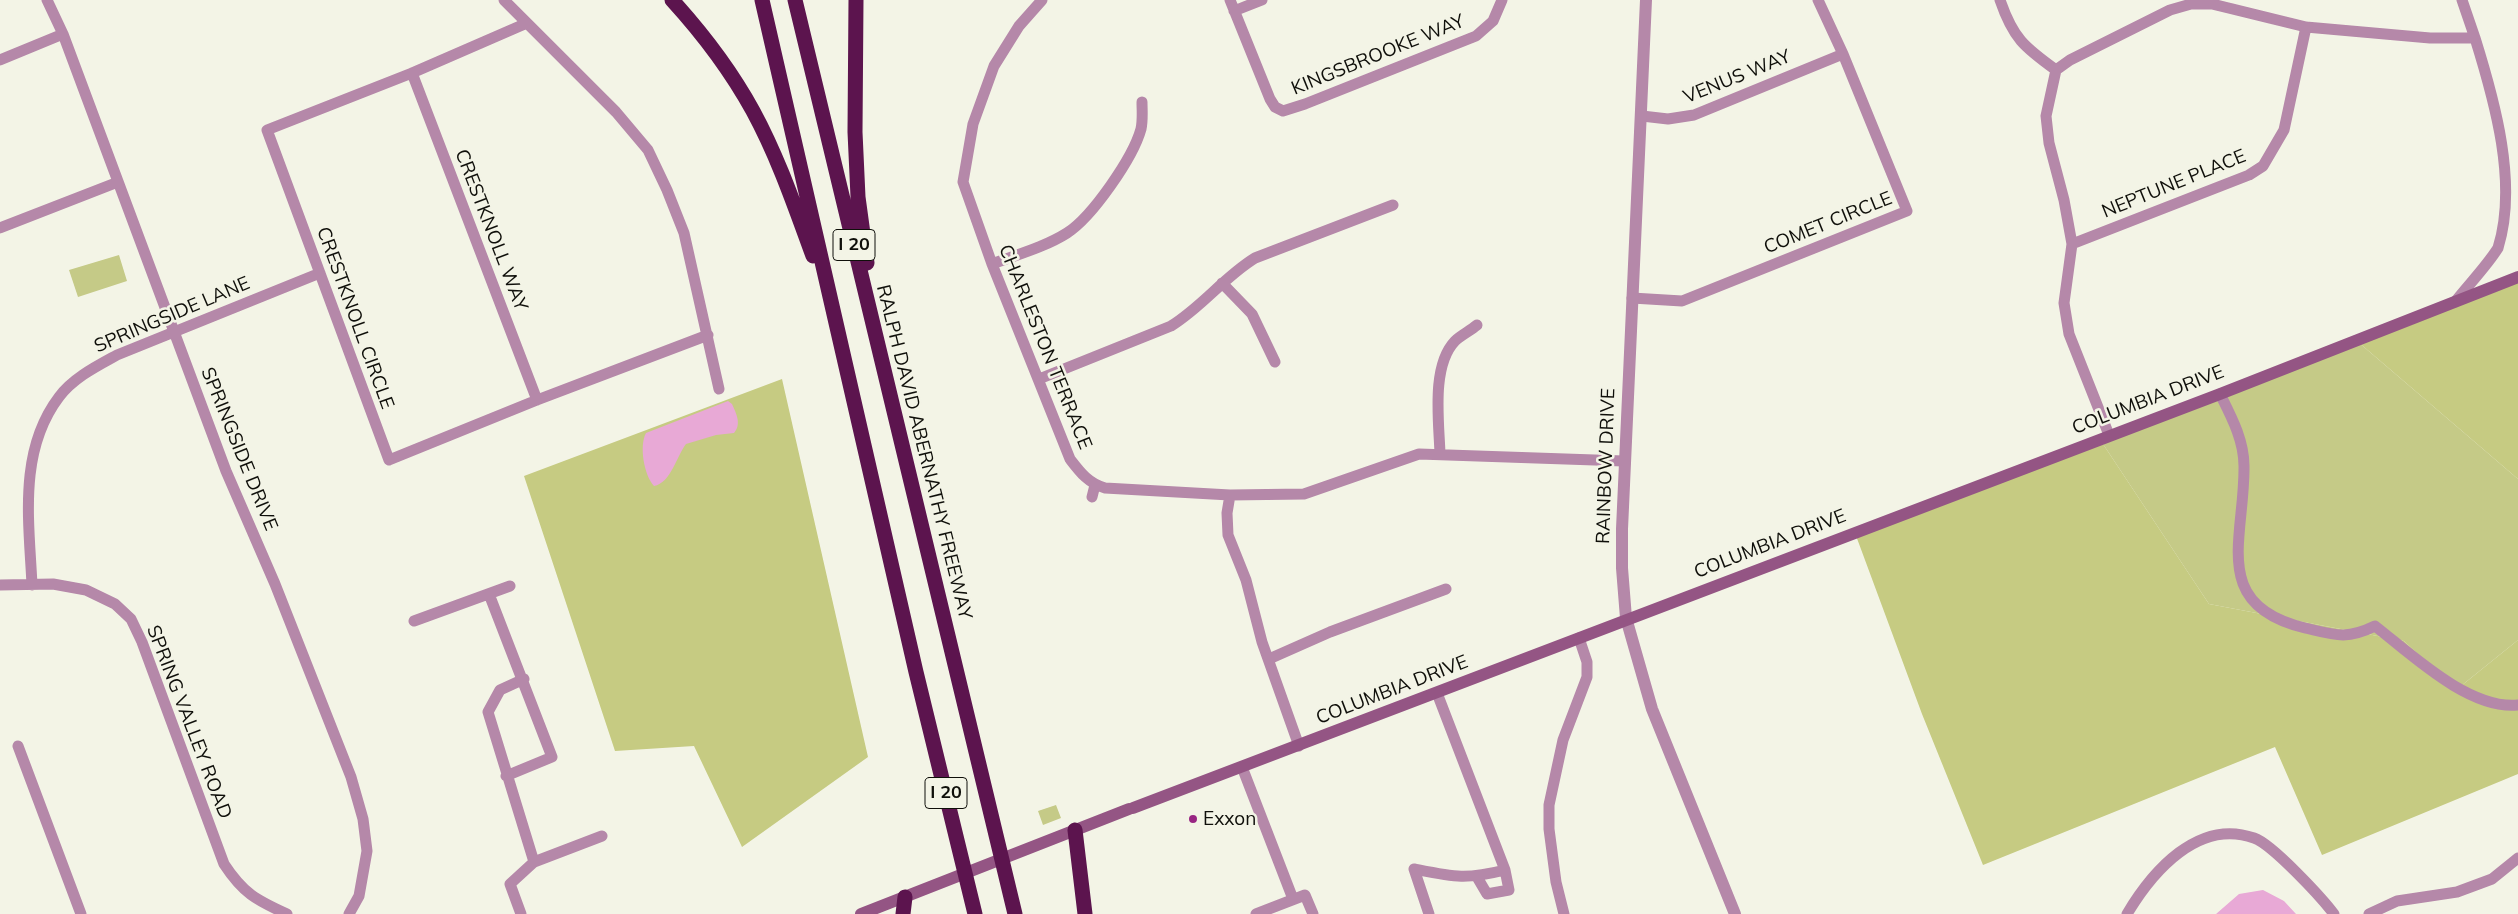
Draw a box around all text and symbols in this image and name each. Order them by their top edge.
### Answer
street label: KINGSBROOKE WAY [1288,10,1468,100]
street label: VENUS WAY [1680,45,1794,109]
street label: NEPTUNE PLACE [2099,145,2249,223]
street label: CRESTKNOLL WAY [450,146,532,314]
street label: COMET CIRCLE [1760,187,1896,259]
street label: CRESTKNOLL CIRCLE [311,224,399,412]
road number: I 20 [833,230,875,260]
street label: CHARLESTON TERRACE [993,241,1097,453]
street label: SPRINGSIDE LANE [91,272,253,358]
street label: RALPH DAVID ABERNATHY FREEWAY [871,282,977,622]
street label: COLUMBIA DRIVE [2069,361,2227,439]
street label: SPRINGSIDE DRIVE [196,364,282,534]
street label: RAINBOW DRIVE [1592,388,1620,544]
street label: COLUMBIA DRIVE [1691,505,1849,583]
street label: SPRING VALLEY ROAD [142,622,236,822]
street label: COLUMBIA DRIVE [1313,651,1471,729]
road number: I 20 [925,778,967,808]
place label: Exxon [1203,808,1256,830]
marker: Exxon [1187,813,1199,825]

